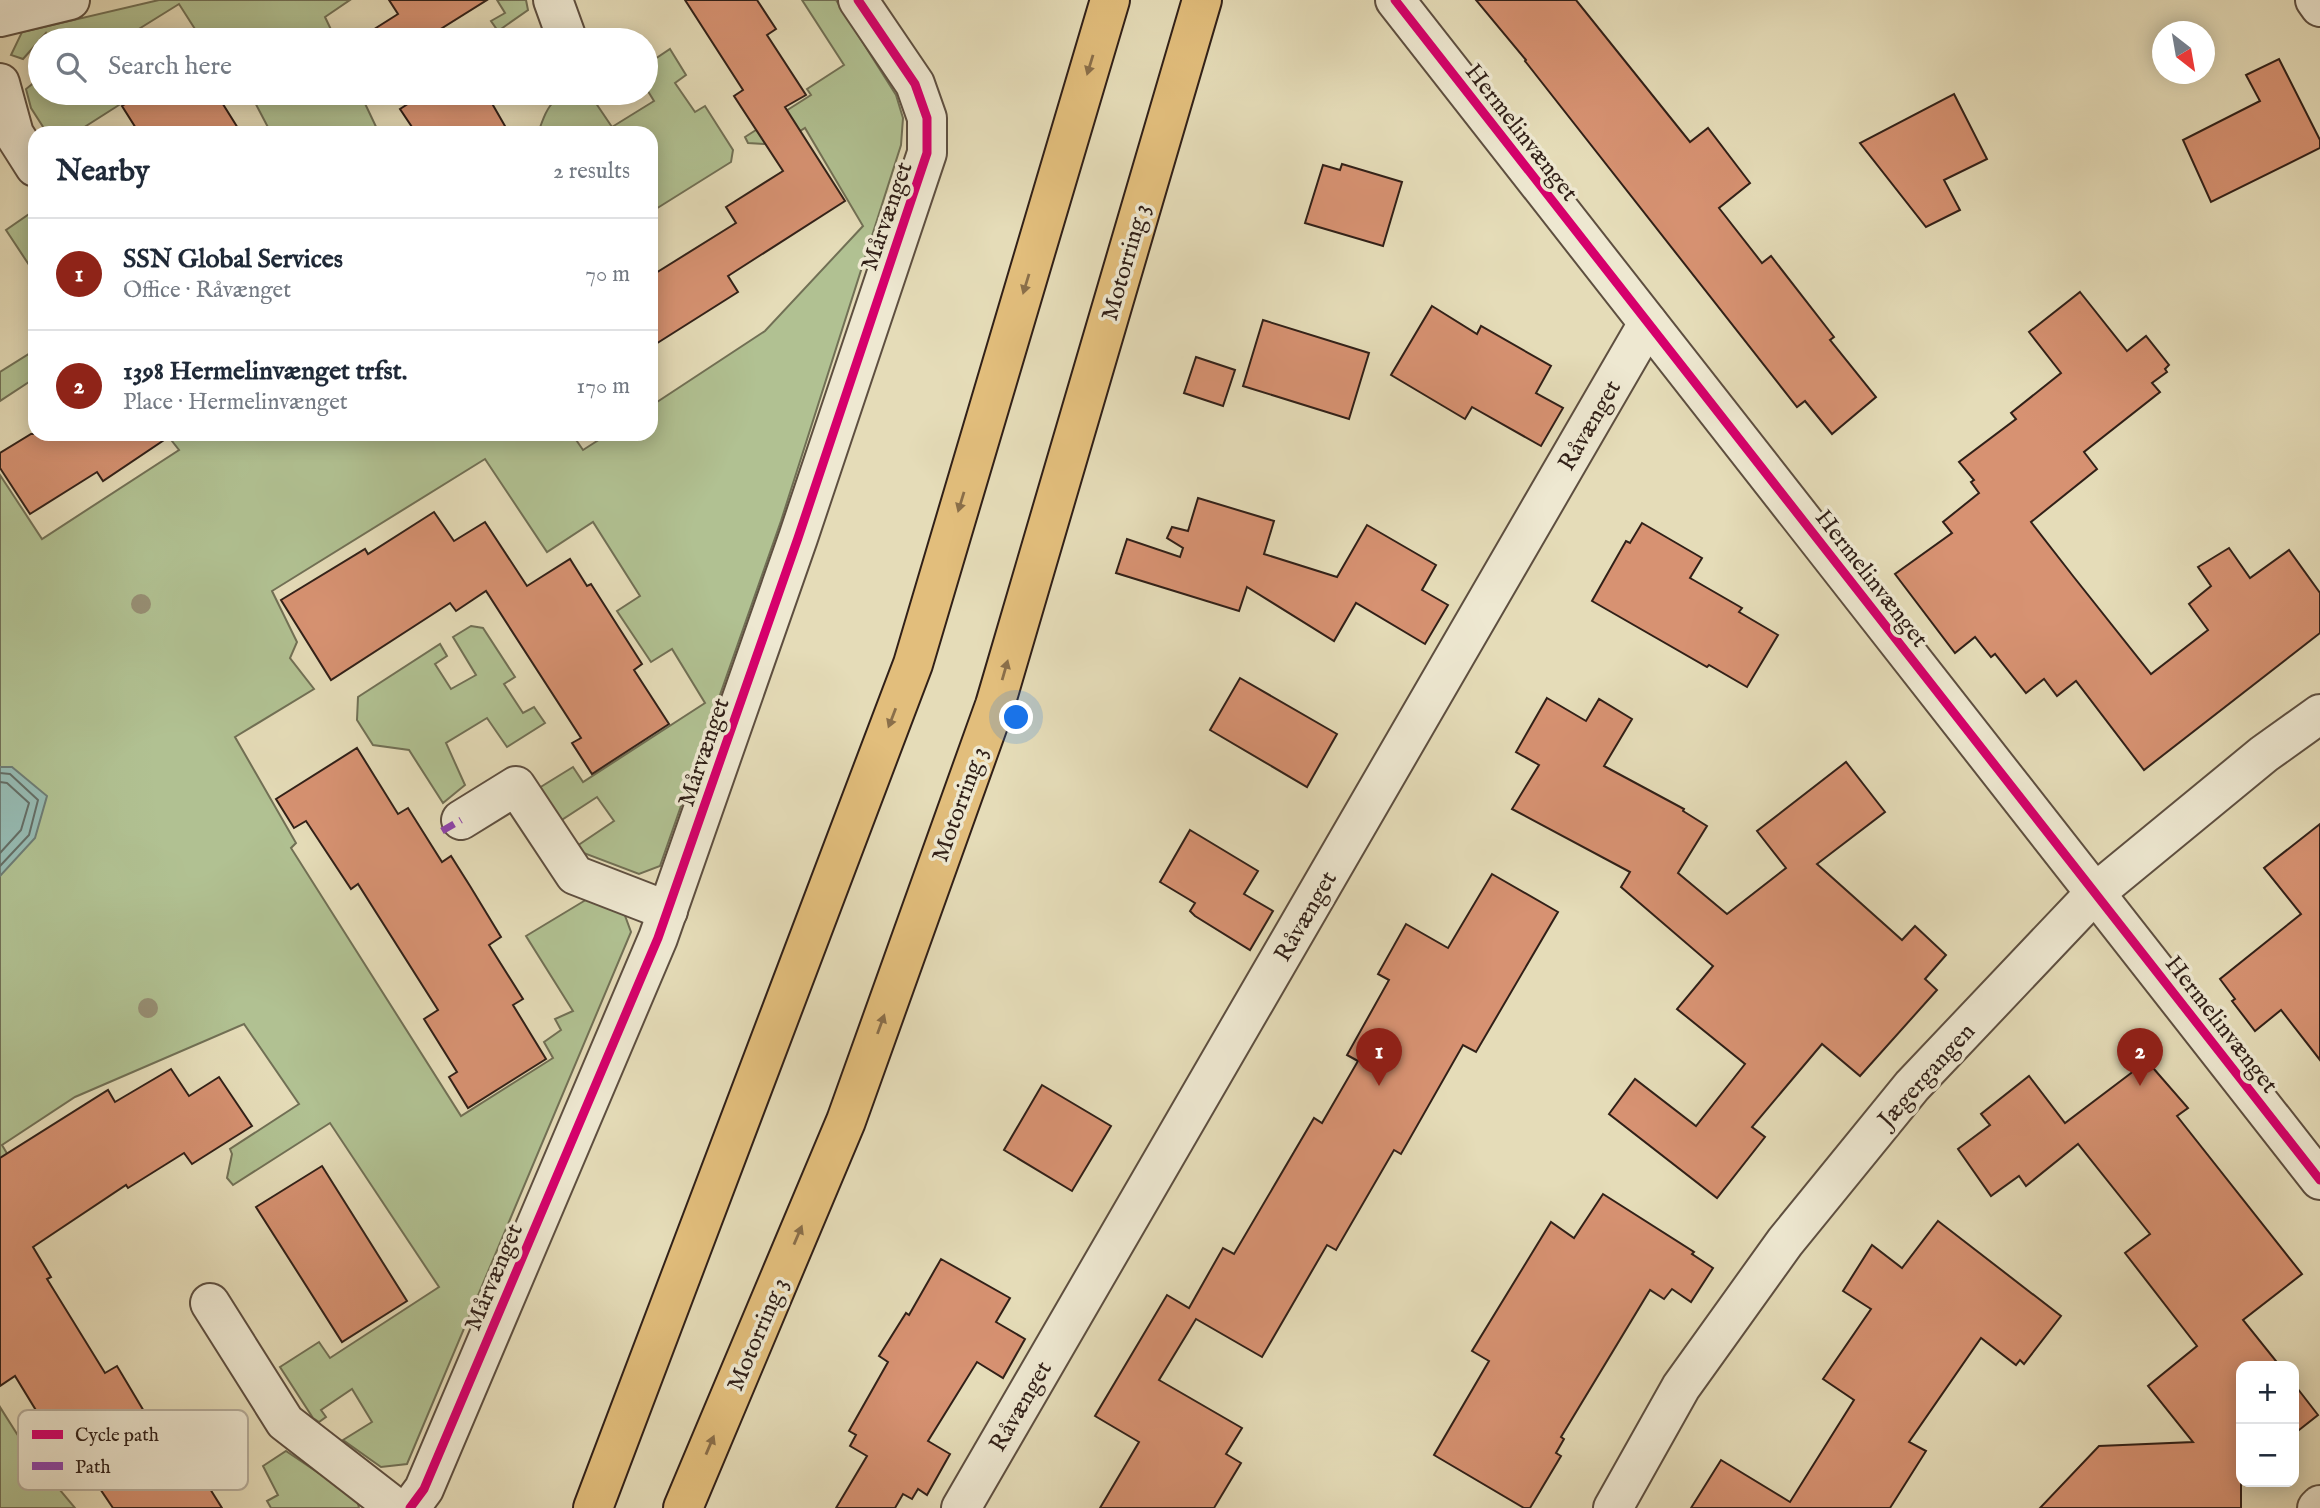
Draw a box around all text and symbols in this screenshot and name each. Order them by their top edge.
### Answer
north arrow [2152,21,2215,84]
search box [28,28,658,105]
icon: search [52,48,90,86]
text: Search here [108,50,232,83]
one-way arrow [1085,55,1095,76]
street label: Hermelinvænget [1457,58,1584,208]
text: Nearby [56,153,149,191]
text: 2 results [553,157,630,186]
street label: Mårvænget [854,158,920,275]
street label: Motorring 3 [1095,200,1158,325]
text: SSN Global Services [123,243,343,276]
text: 1 [75,260,83,289]
text: 70 m [585,260,630,289]
one-way arrow [1020,273,1030,294]
text: Office · Råvænget [123,276,291,305]
text: 1398 Hermelinvænget trfst. [123,355,407,388]
text: 2 [74,372,84,401]
text: 170 m [577,372,630,401]
street label: Råvænget [1552,375,1629,477]
text: Place · Hermelinvænget [123,388,348,417]
one-way arrow [956,491,966,512]
street label: Hermelinvænget [1807,504,1934,654]
one-way arrow [1000,660,1010,681]
street label: Mårvænget [671,694,737,811]
your location [999,700,1033,734]
one-way arrow [887,708,898,729]
street label: Motorring 3 [925,743,996,866]
street label: Råvænget [1268,866,1345,968]
street label: Hermelinvænget [2157,950,2284,1100]
one-way arrow [876,1013,887,1034]
street label: Jægergangen [1870,1017,1983,1137]
pin: 1 [1356,1028,1402,1086]
pin: 2 [2117,1028,2163,1086]
street label: Mårvænget [458,1219,531,1336]
one-way arrow [793,1225,804,1246]
street label: Motorring 3 [721,1273,796,1396]
street label: Råvænget [983,1356,1060,1458]
map controls [2236,1361,2299,1487]
button: + [2236,1361,2299,1424]
legend [18,1410,248,1490]
text: Cycle path [75,1424,159,1448]
button: − [2236,1424,2299,1487]
one-way arrow [704,1435,716,1455]
text: Path [75,1456,111,1480]

